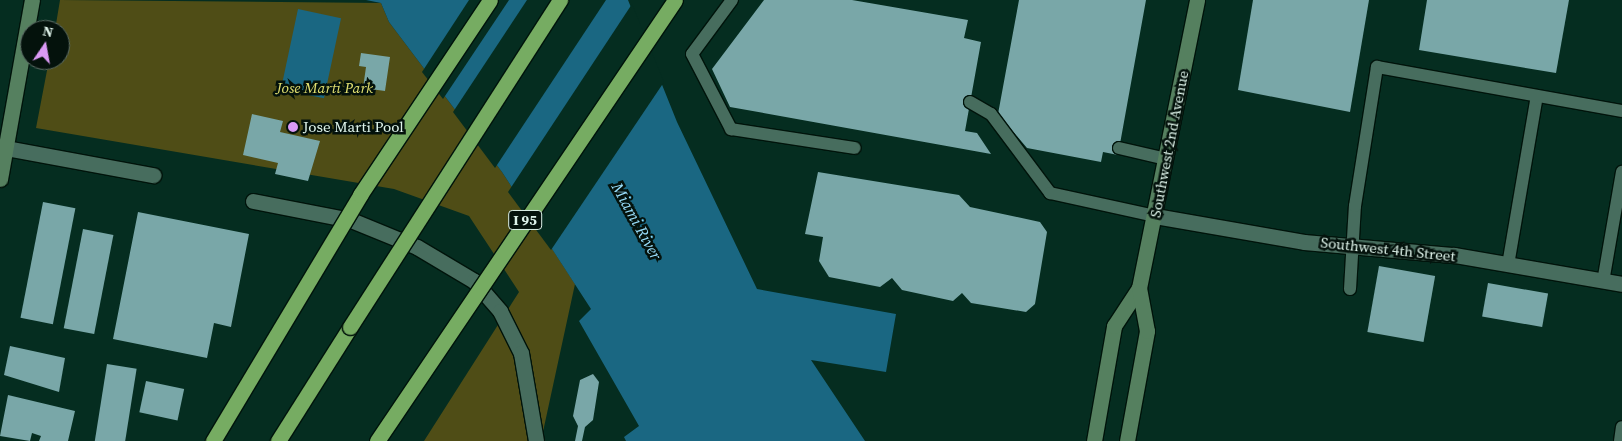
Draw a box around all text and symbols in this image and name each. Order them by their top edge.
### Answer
north arrow [20,20,70,70]
text: N [41,20,55,42]
street label: Southwest 2nd Avenue [1146,69,1192,219]
park label: Jose Marti Park [277,79,373,97]
place label: Jose Marti Pool [303,118,404,136]
marker: Jose Marti Pool [287,121,299,133]
water label: Miami River [608,179,666,263]
road number: I 95 [508,208,542,232]
street label: Southwest 4th Street [1320,233,1456,265]

